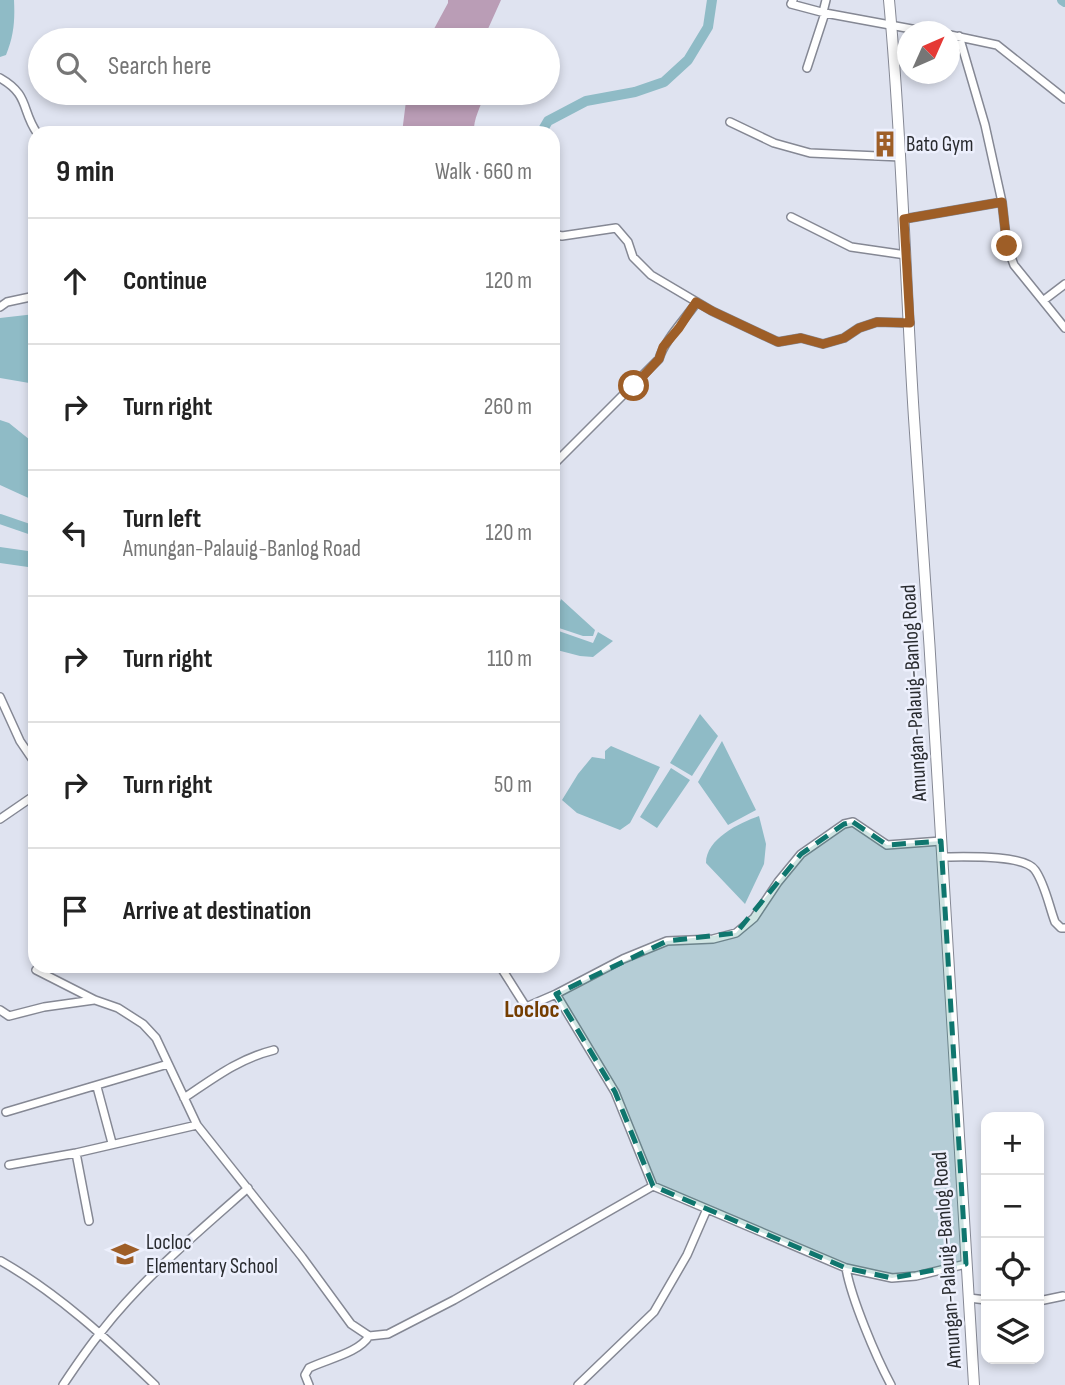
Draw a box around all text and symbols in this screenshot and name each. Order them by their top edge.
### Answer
north arrow [897,21,960,84]
search box [28,28,560,105]
icon: search [52,48,90,86]
text: Search here [108,51,211,82]
building icon: Bato Gym [870,129,900,159]
place label: Bato Gym [906,132,974,157]
text: 9 min [56,154,114,190]
text: Walk · 660 m [435,158,532,186]
route end [991,230,1022,261]
icon: ahead [56,262,94,300]
text: Continue [123,266,207,297]
text: 120 m [486,267,532,295]
route start [618,370,649,401]
icon: right [56,388,94,426]
text: Turn right [123,392,212,423]
text: 260 m [484,393,532,421]
text: Turn left [123,504,201,535]
icon: left [56,514,94,552]
text: 120 m [486,519,532,547]
text: Amungan-Palauig-Banlog Road [123,535,361,563]
street label: Amungan-Palauig-Banlog Road [896,584,932,803]
icon: right [56,640,94,678]
text: Turn right [123,644,212,675]
text: 110 m [487,645,532,673]
icon: right [56,766,94,804]
text: Turn right [123,770,212,801]
text: 50 m [494,771,532,799]
icon: arrive [56,892,94,930]
text: Arrive at destination [123,896,311,927]
district label: Locloc [504,995,560,1024]
map controls [981,1112,1044,1364]
button: + [981,1112,1044,1175]
street label: Amungan-Palauig-Banlog Road [927,1151,967,1370]
button: − [981,1175,1044,1238]
place label: Locloc Elementary School [146,1230,278,1279]
button: locate [981,1238,1044,1301]
school or university icon: Locloc Elementary School [110,1239,140,1269]
button: layers [981,1301,1044,1364]

